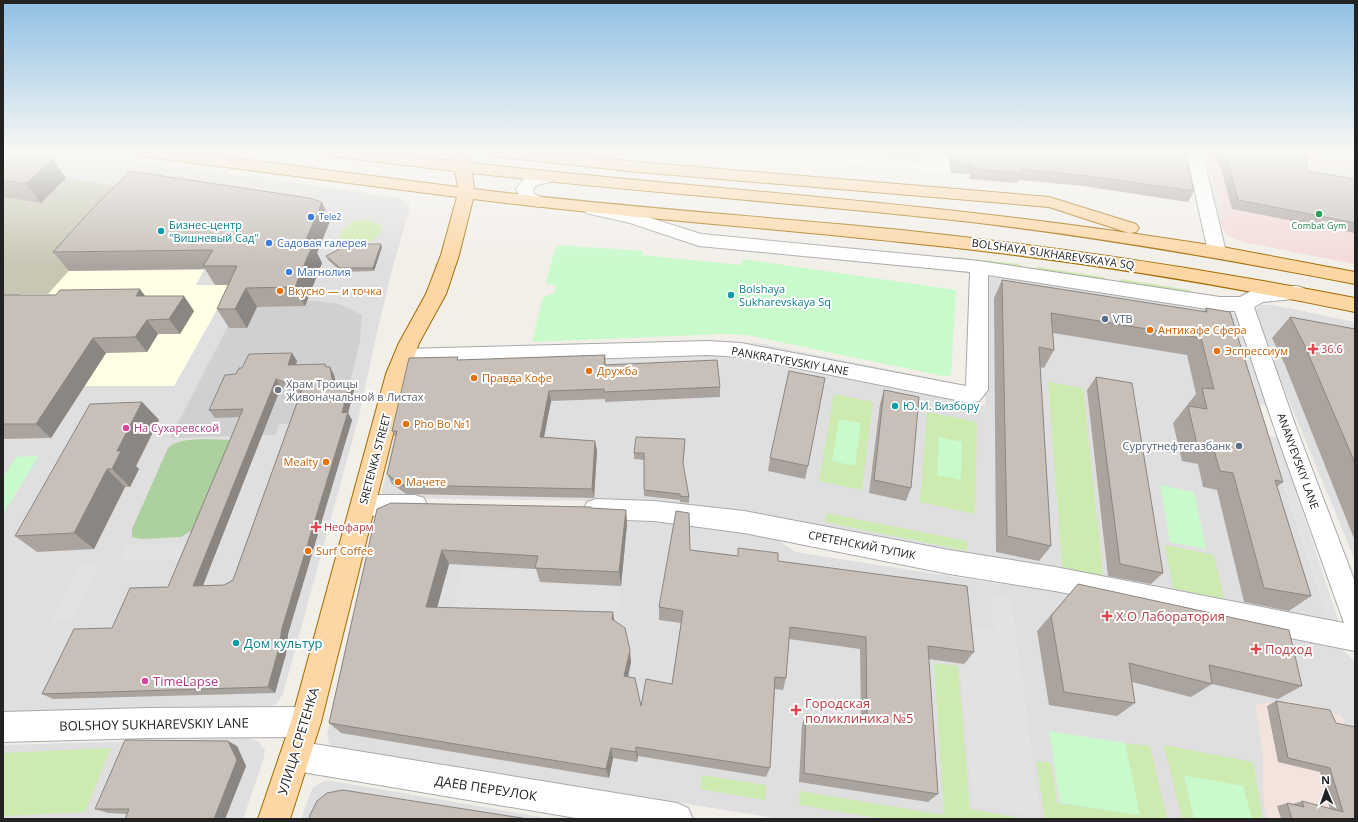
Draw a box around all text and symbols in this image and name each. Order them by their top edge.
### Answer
marker: Combat Gym [1314,209,1324,219]
place label: Tele2 [319,210,341,223]
marker: Tele2 [306,212,316,222]
place label: Бизнес-центр "Вишневый Сад" [169,217,259,245]
place label: Combat Gym [1292,219,1346,232]
marker: Бизнес-центр "Вишневый Сад" [156,226,166,236]
place label: Садовая галерея [277,235,367,250]
street label: BOLSHAYA SUKHAREVSKAYA SQ [971,235,1135,272]
marker: Садовая галерея [264,238,274,248]
place label: Магнолия [297,264,351,279]
marker: Магнолия [284,267,294,277]
place label: Bolshaya Sukharevskaya Sq [739,281,831,309]
place label: Вкусно — и точка [288,283,382,298]
marker: Вкусно — и точка [275,286,285,296]
marker: Bolshaya Sukharevskaya Sq [726,290,736,300]
place label: VTB [1113,311,1133,326]
marker: VTB [1100,314,1110,324]
place label: Антикафе Сфера [1158,322,1247,337]
marker: Антикафе Сфера [1145,325,1155,335]
place label: 36.6 [1321,341,1343,356]
street label: PANKRATYEVSKIY LANE [730,343,850,378]
place label: Эспрессиум [1225,343,1288,358]
marker: 36.6 [1308,344,1318,354]
marker: Эспрессиум [1212,346,1222,356]
place label: Дружба [597,363,638,378]
marker: Дружба [584,366,594,376]
place label: Правда Кофе [482,370,552,385]
marker: Правда Кофе [469,373,479,383]
place label: Храм Троицы Живоначальной в Листах [286,376,424,404]
marker: Храм Троицы Живоначальной в Листах [273,385,283,395]
place label: Ю. И. Визбору [903,398,980,413]
marker: Ю. И. Визбору [890,401,900,411]
street label: ANANYEVSKIY LANE [1274,411,1323,511]
street label: SRETENKA STREET [355,412,394,506]
place label: Pho Bo №1 [414,416,471,431]
marker: Pho Bo №1 [401,419,411,429]
place label: На Сухаревской [134,420,219,435]
marker: На Сухаревской [121,423,131,433]
place label: Сургутнефтегазбанк [1123,438,1231,453]
marker: Сургутнефтегазбанк [1234,441,1244,451]
place label: Mealty [284,454,318,469]
marker: Mealty [321,457,331,467]
place label: Мачете [406,474,446,489]
marker: Мачете [393,477,403,487]
place label: Неофарм [324,519,374,534]
marker: Неофарм [311,522,321,532]
street label: СРЕТЕНСКИЙ ТУПИК [807,527,917,562]
place label: Surf Coffee [316,543,373,558]
marker: Surf Coffee [303,546,313,556]
place label: X.O Лаборатория [1116,607,1225,625]
marker: X.O Лаборатория [1101,610,1113,622]
place label: Дом культур [244,634,323,652]
marker: Дом культур [231,638,241,648]
place label: Подход [1265,640,1312,658]
marker: Подход [1250,643,1262,655]
place label: TimeLapse [153,672,218,690]
marker: TimeLapse [140,676,150,686]
street label: УЛИЦА СРЕТЕНКА [273,684,323,797]
place label: Городская поликлиника №5 [805,694,914,727]
marker: Городская поликлиника №5 [790,704,802,716]
street label: BOLSHOY SUKHAREVSKIY LANE [59,713,249,735]
north arrow [1306,770,1346,810]
street label: ДАЕВ ПЕРЕУЛОК [434,771,538,805]
text: N [1321,772,1330,787]

